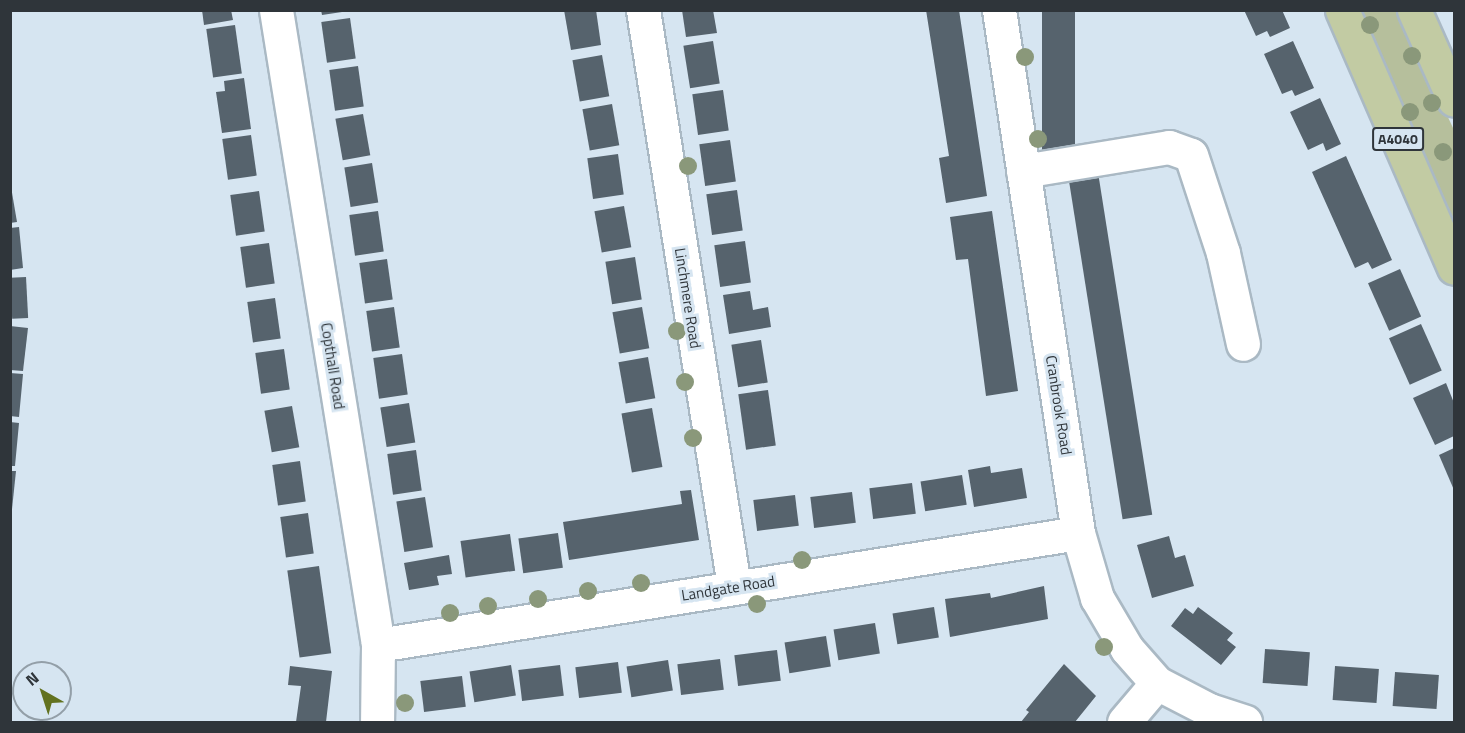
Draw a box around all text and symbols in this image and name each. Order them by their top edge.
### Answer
road number: A4040 [1371,128,1425,150]
street label: Linchmere Road [671,246,705,350]
street label: Copthall Road [317,321,349,411]
street label: Cranbrook Road [1042,354,1076,456]
street label: Landgate Road [680,572,776,604]
north arrow [12,661,72,721]
text: N [20,666,44,691]

